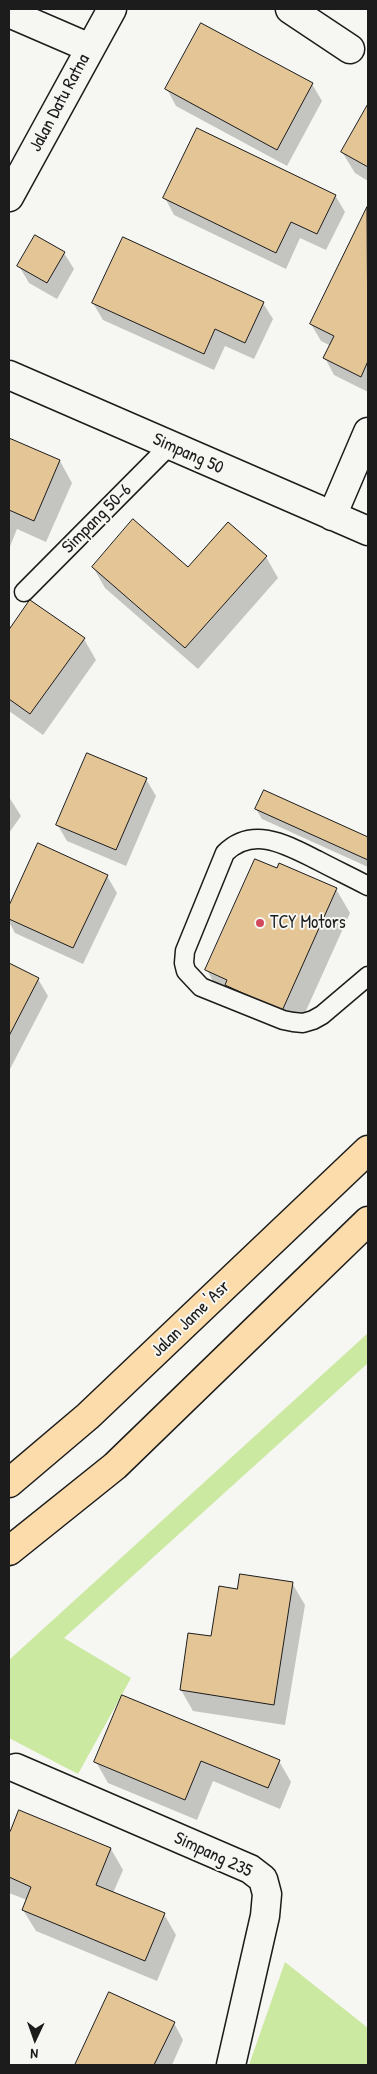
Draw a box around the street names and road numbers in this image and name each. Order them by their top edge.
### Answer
street label: Jalan Datu Ratna [25,50,95,156]
street label: Simpang 50 [149,429,227,479]
street label: Simpang 50-6 [58,480,136,558]
street label: Jalan Jame 'Asr [147,1276,235,1362]
street label: Simpang 235 [171,1828,255,1882]

